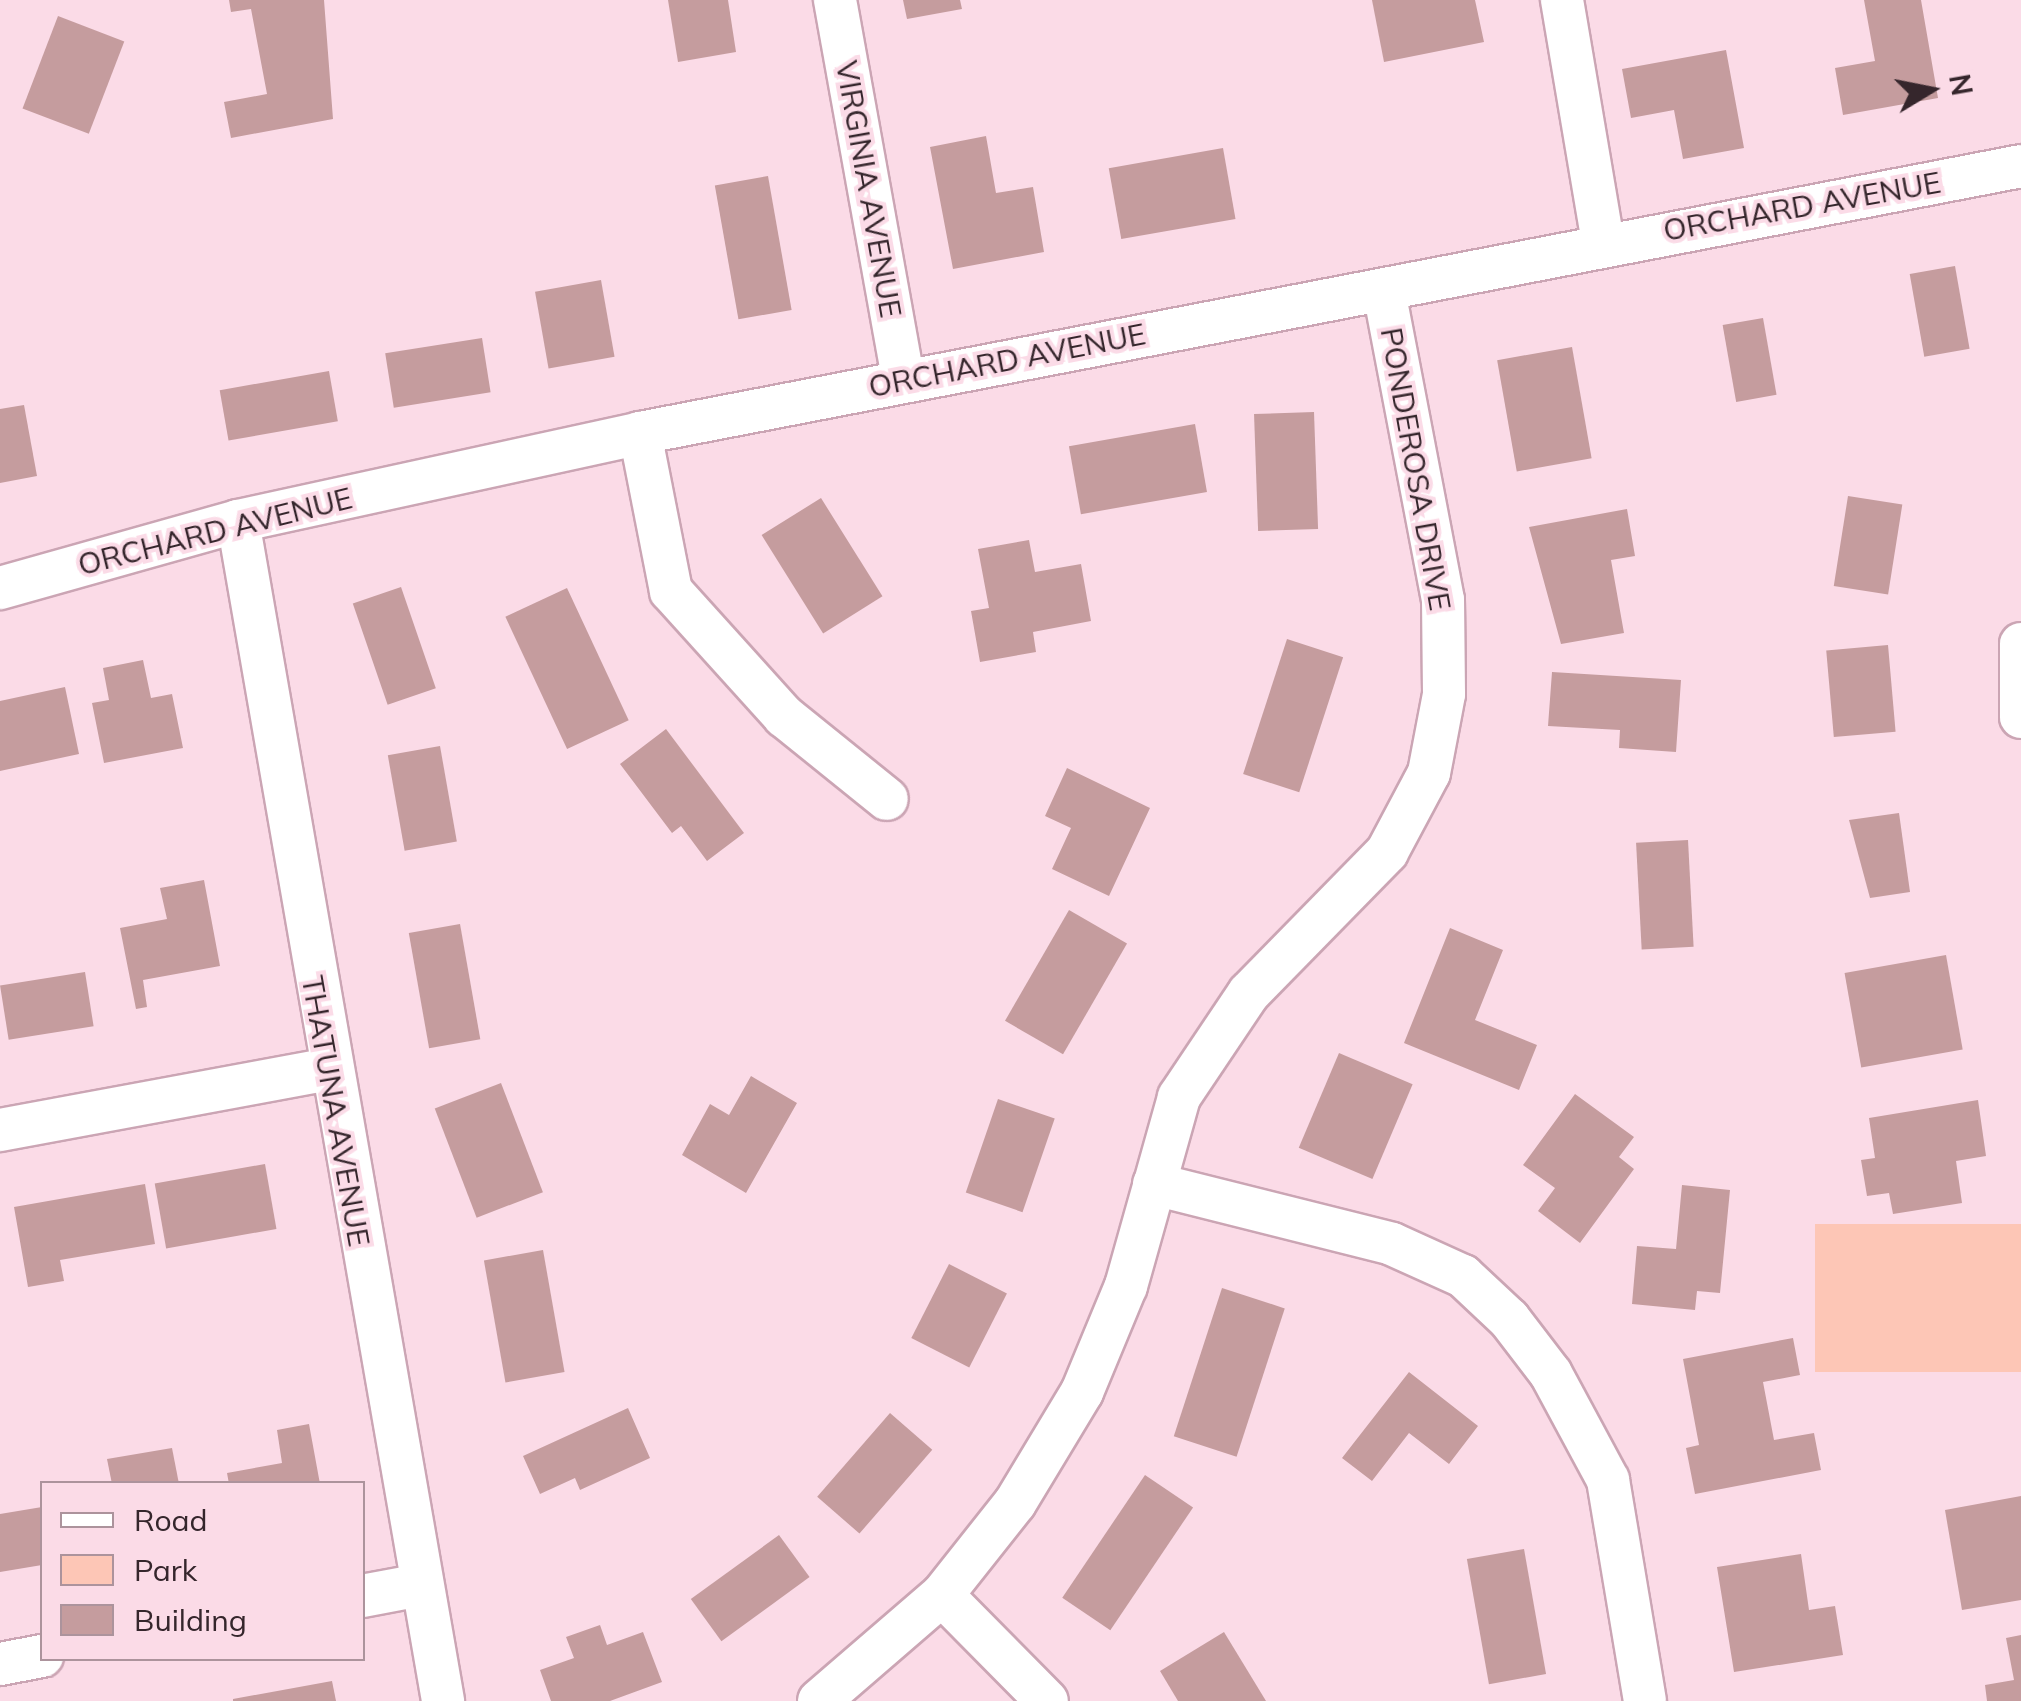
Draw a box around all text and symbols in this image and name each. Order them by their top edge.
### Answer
north arrow [1881,40,1981,140]
street label: VIRGINIA AVENUE [829,58,909,320]
text: N [1942,71,1980,98]
street label: ORCHARD AVENUE [1660,164,1944,248]
street label: ORCHARD AVENUE [866,315,1148,405]
street label: PONDEROSA DRIVE [1373,325,1459,613]
street label: ORCHARD AVENUE [74,480,356,582]
street label: THATUNA AVENUE [294,973,378,1249]
legend [40,1481,365,1661]
text: Road [134,1501,208,1539]
text: Park [134,1551,197,1589]
text: Building [134,1601,247,1639]

